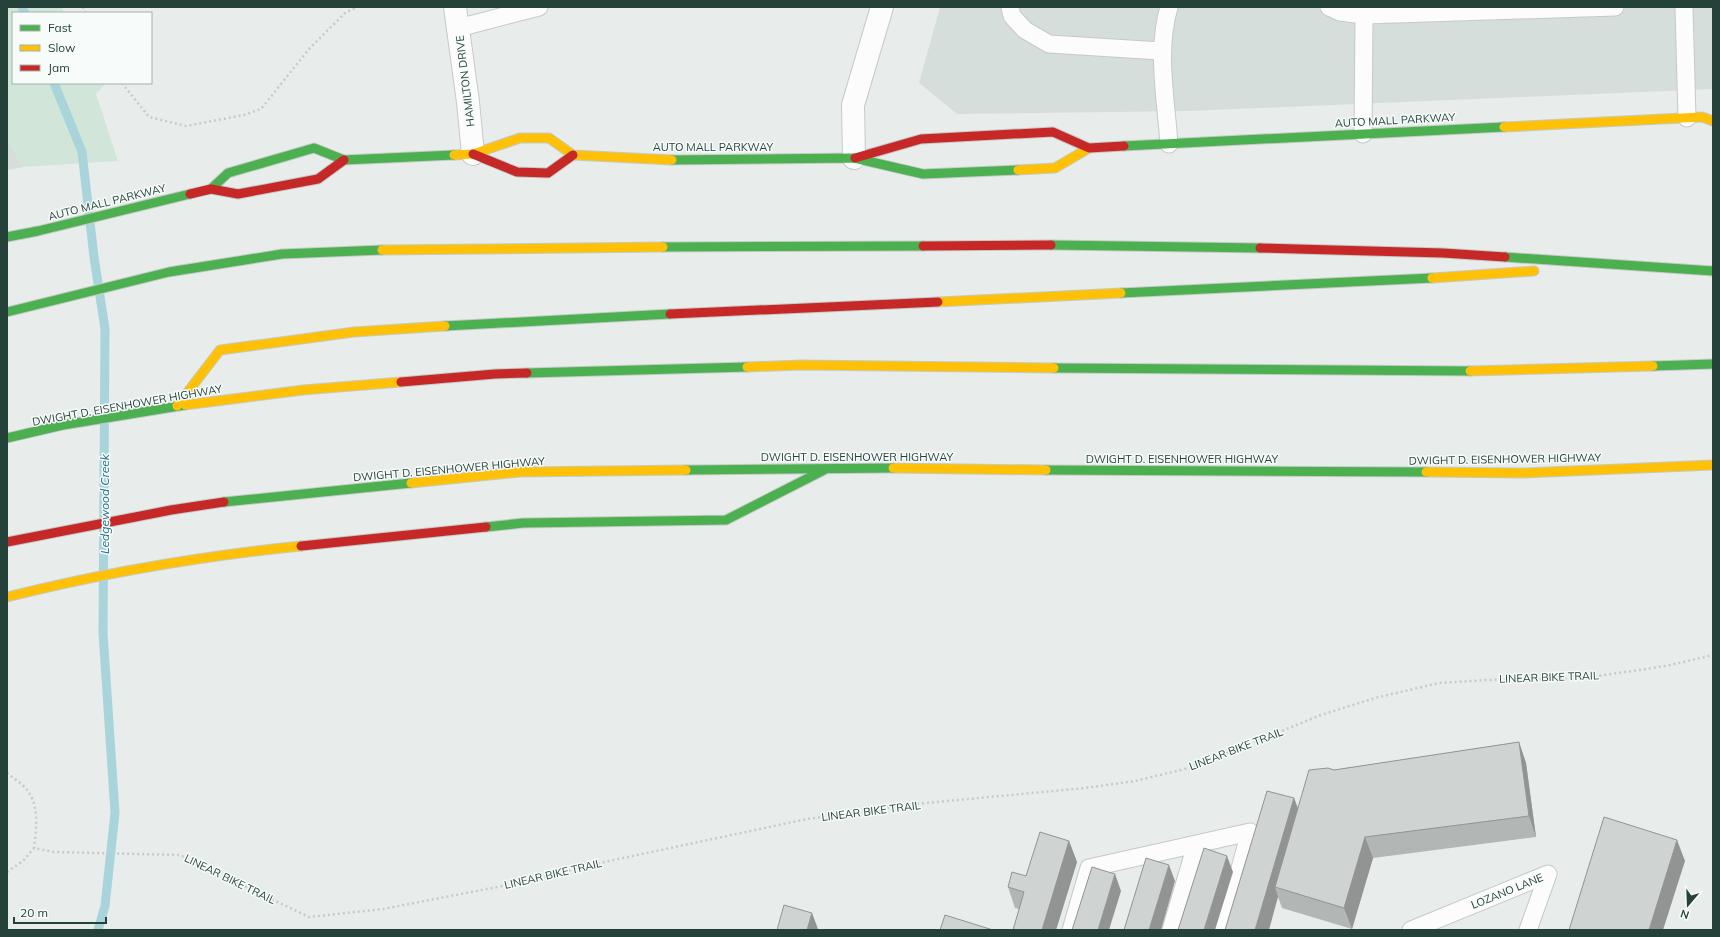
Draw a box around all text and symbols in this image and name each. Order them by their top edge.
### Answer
legend [12,12,152,84]
text: Fast [48,20,72,35]
street label: HAMILTON DRIVE [452,35,478,127]
text: Slow [48,40,76,55]
text: Jam [48,60,70,75]
street label: AUTO MALL PARKWAY [1334,110,1456,130]
street label: AUTO MALL PARKWAY [653,140,774,154]
street label: AUTO MALL PARKWAY [47,181,167,223]
street label: DWIGHT D. EISENHOWER HIGHWAY [31,381,223,429]
street label: DWIGHT D. EISENHOWER HIGHWAY [761,450,954,464]
street label: DWIGHT D. EISENHOWER HIGHWAY [1409,450,1602,468]
street label: DWIGHT D. EISENHOWER HIGHWAY [1086,452,1279,466]
water label: Ledgewood Creek [97,453,112,554]
street label: DWIGHT D. EISENHOWER HIGHWAY [353,454,546,484]
street label: LINEAR BIKE TRAIL [1499,668,1599,686]
street label: LINEAR BIKE TRAIL [1187,725,1285,773]
street label: LINEAR BIKE TRAIL [821,798,921,824]
street label: LINEAR BIKE TRAIL [182,851,278,907]
street label: LINEAR BIKE TRAIL [503,856,603,892]
street label: LOZANO LANE [1469,870,1545,912]
north arrow [1668,885,1708,925]
scale bar [14,899,106,925]
text: 20 m [20,905,48,920]
text: N [1679,906,1691,922]

